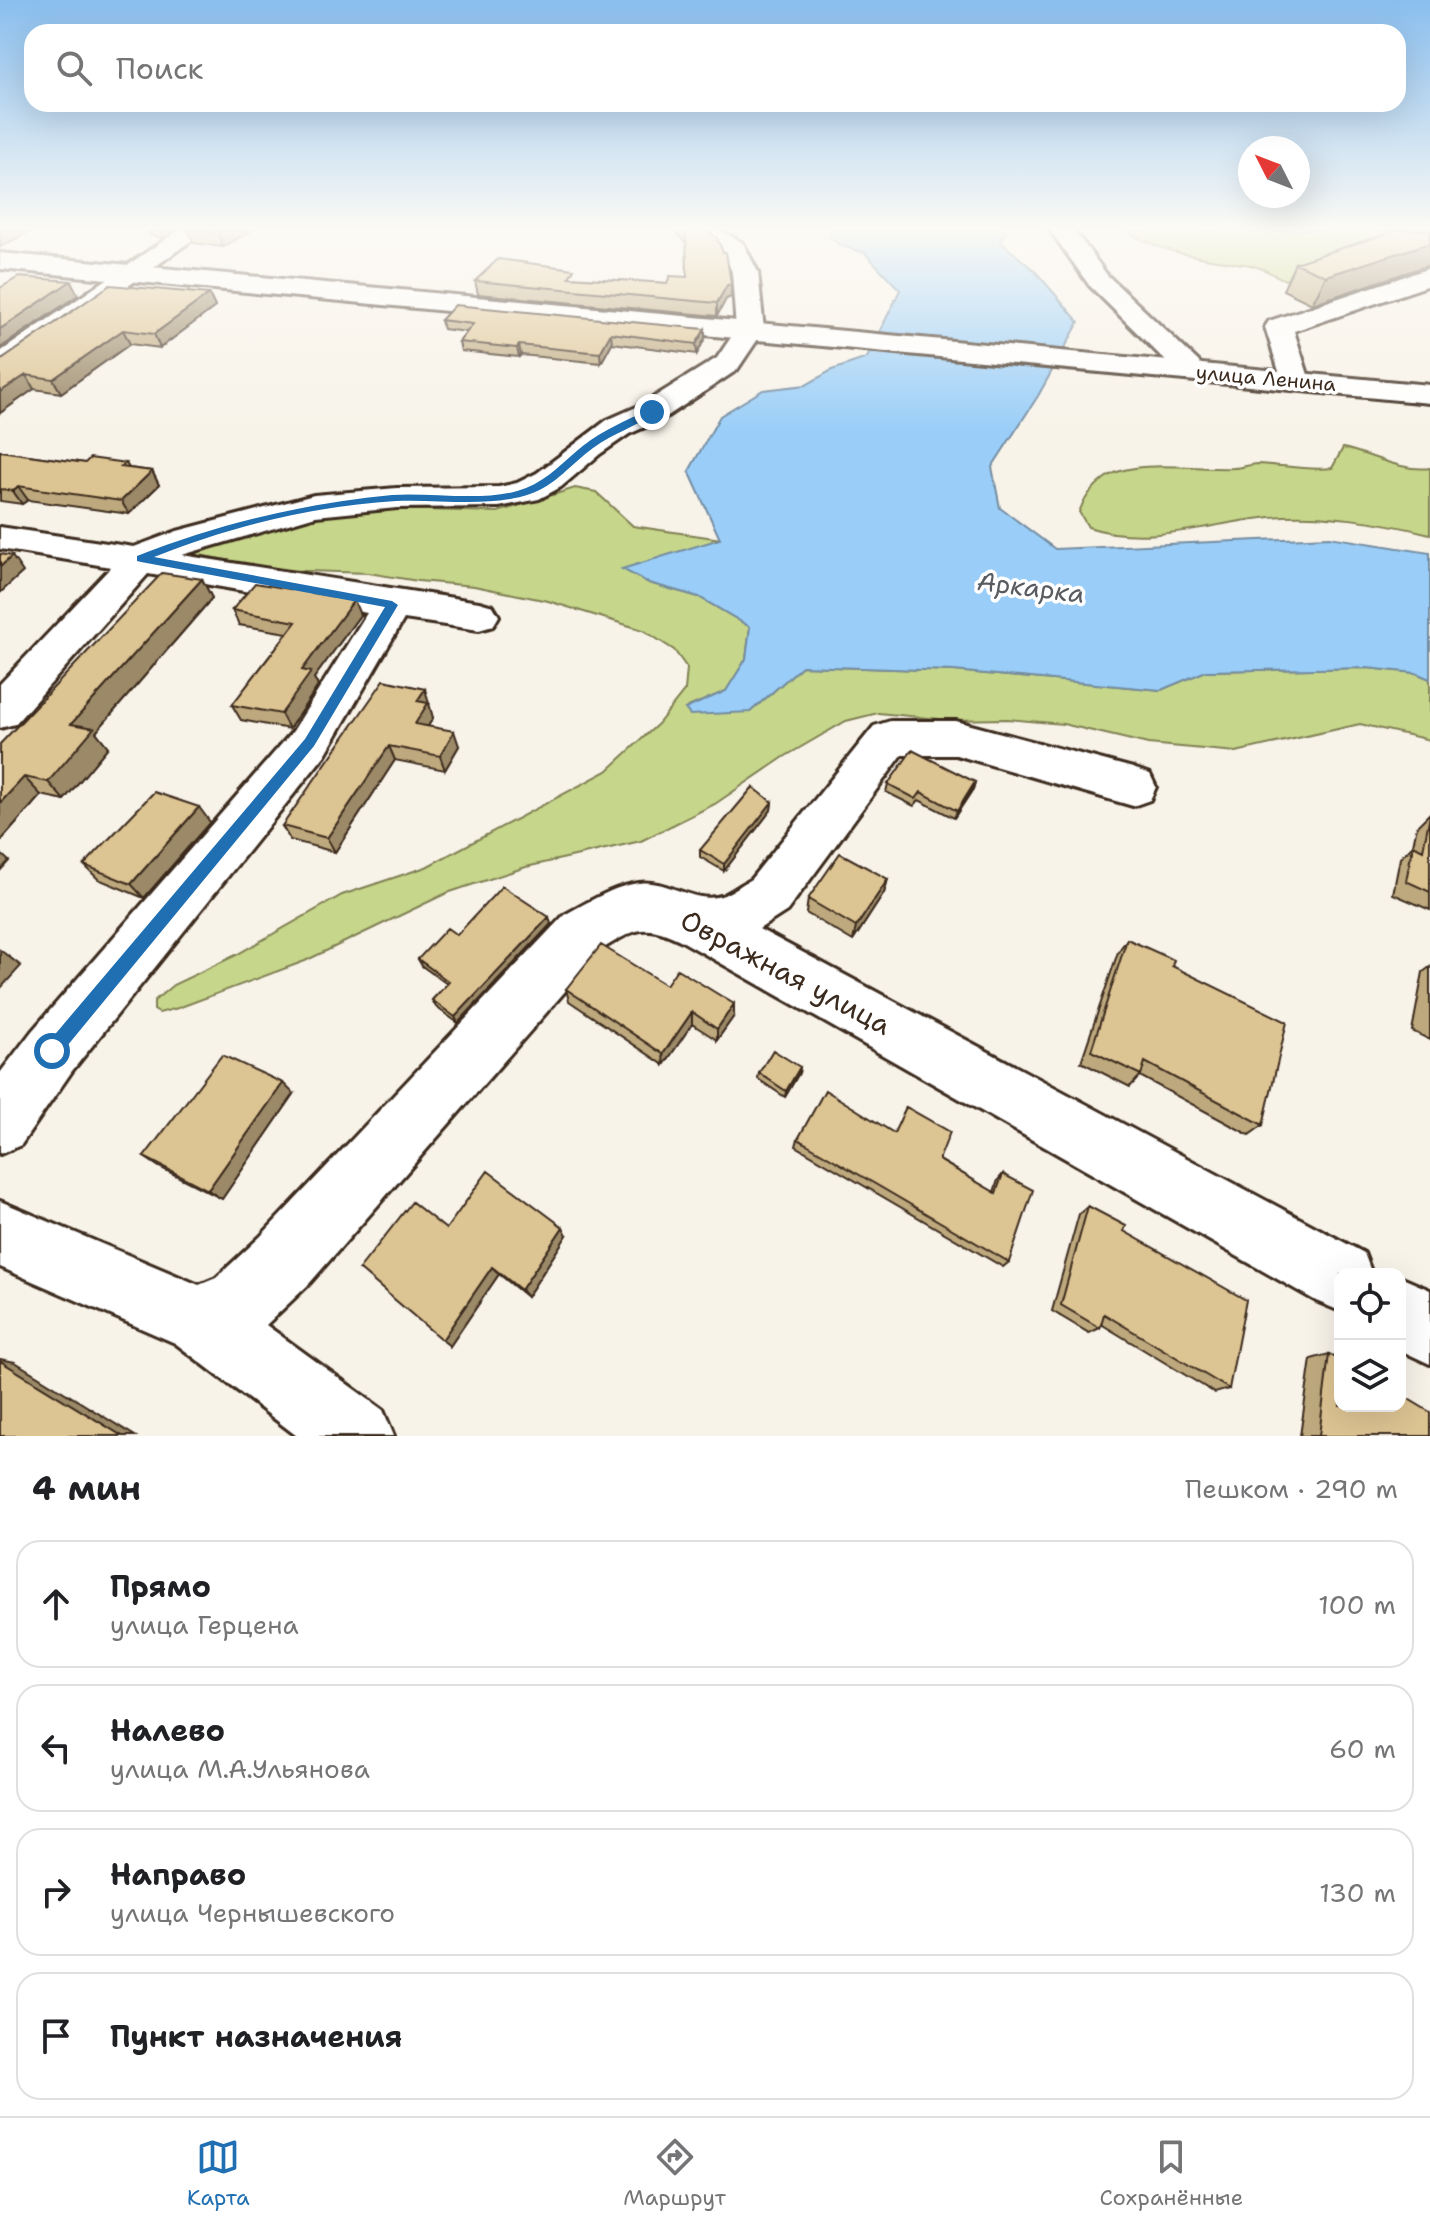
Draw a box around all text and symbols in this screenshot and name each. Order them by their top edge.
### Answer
search box [24,24,1406,112]
icon: search [52,46,96,90]
text: Поиск [116,48,204,89]
north arrow [1238,136,1310,208]
street label: улица Ленина [1195,359,1338,397]
route end [634,394,670,430]
water label: Аркарка [975,563,1087,611]
street label: Овражная улица [674,900,898,1044]
route start [34,1033,70,1069]
map controls [1334,1268,1406,1412]
button: locate [1334,1268,1406,1340]
button: layers [1334,1340,1406,1412]
text: 4 мин [32,1465,141,1511]
text: Пешком · 290 m [1185,1471,1398,1506]
text: Прямо [110,1566,211,1607]
icon: ahead [34,1582,78,1626]
text: 100 m [1318,1587,1396,1622]
text: улица Герцена [110,1607,299,1642]
text: Налево [110,1710,225,1751]
icon: left [34,1726,78,1770]
text: 60 m [1329,1731,1396,1766]
text: улица М.А.Ульянова [110,1751,370,1786]
text: Направо [110,1854,246,1895]
icon: right [34,1870,78,1914]
text: 130 m [1319,1875,1396,1910]
text: улица Чернышевского [110,1895,395,1930]
icon: arrive [34,2014,78,2058]
text: Пункт назначения [110,2016,402,2057]
tab: Карта [187,2135,250,2212]
tab: Маршрут [623,2135,726,2212]
tab: Сохранённые [1100,2135,1243,2212]

